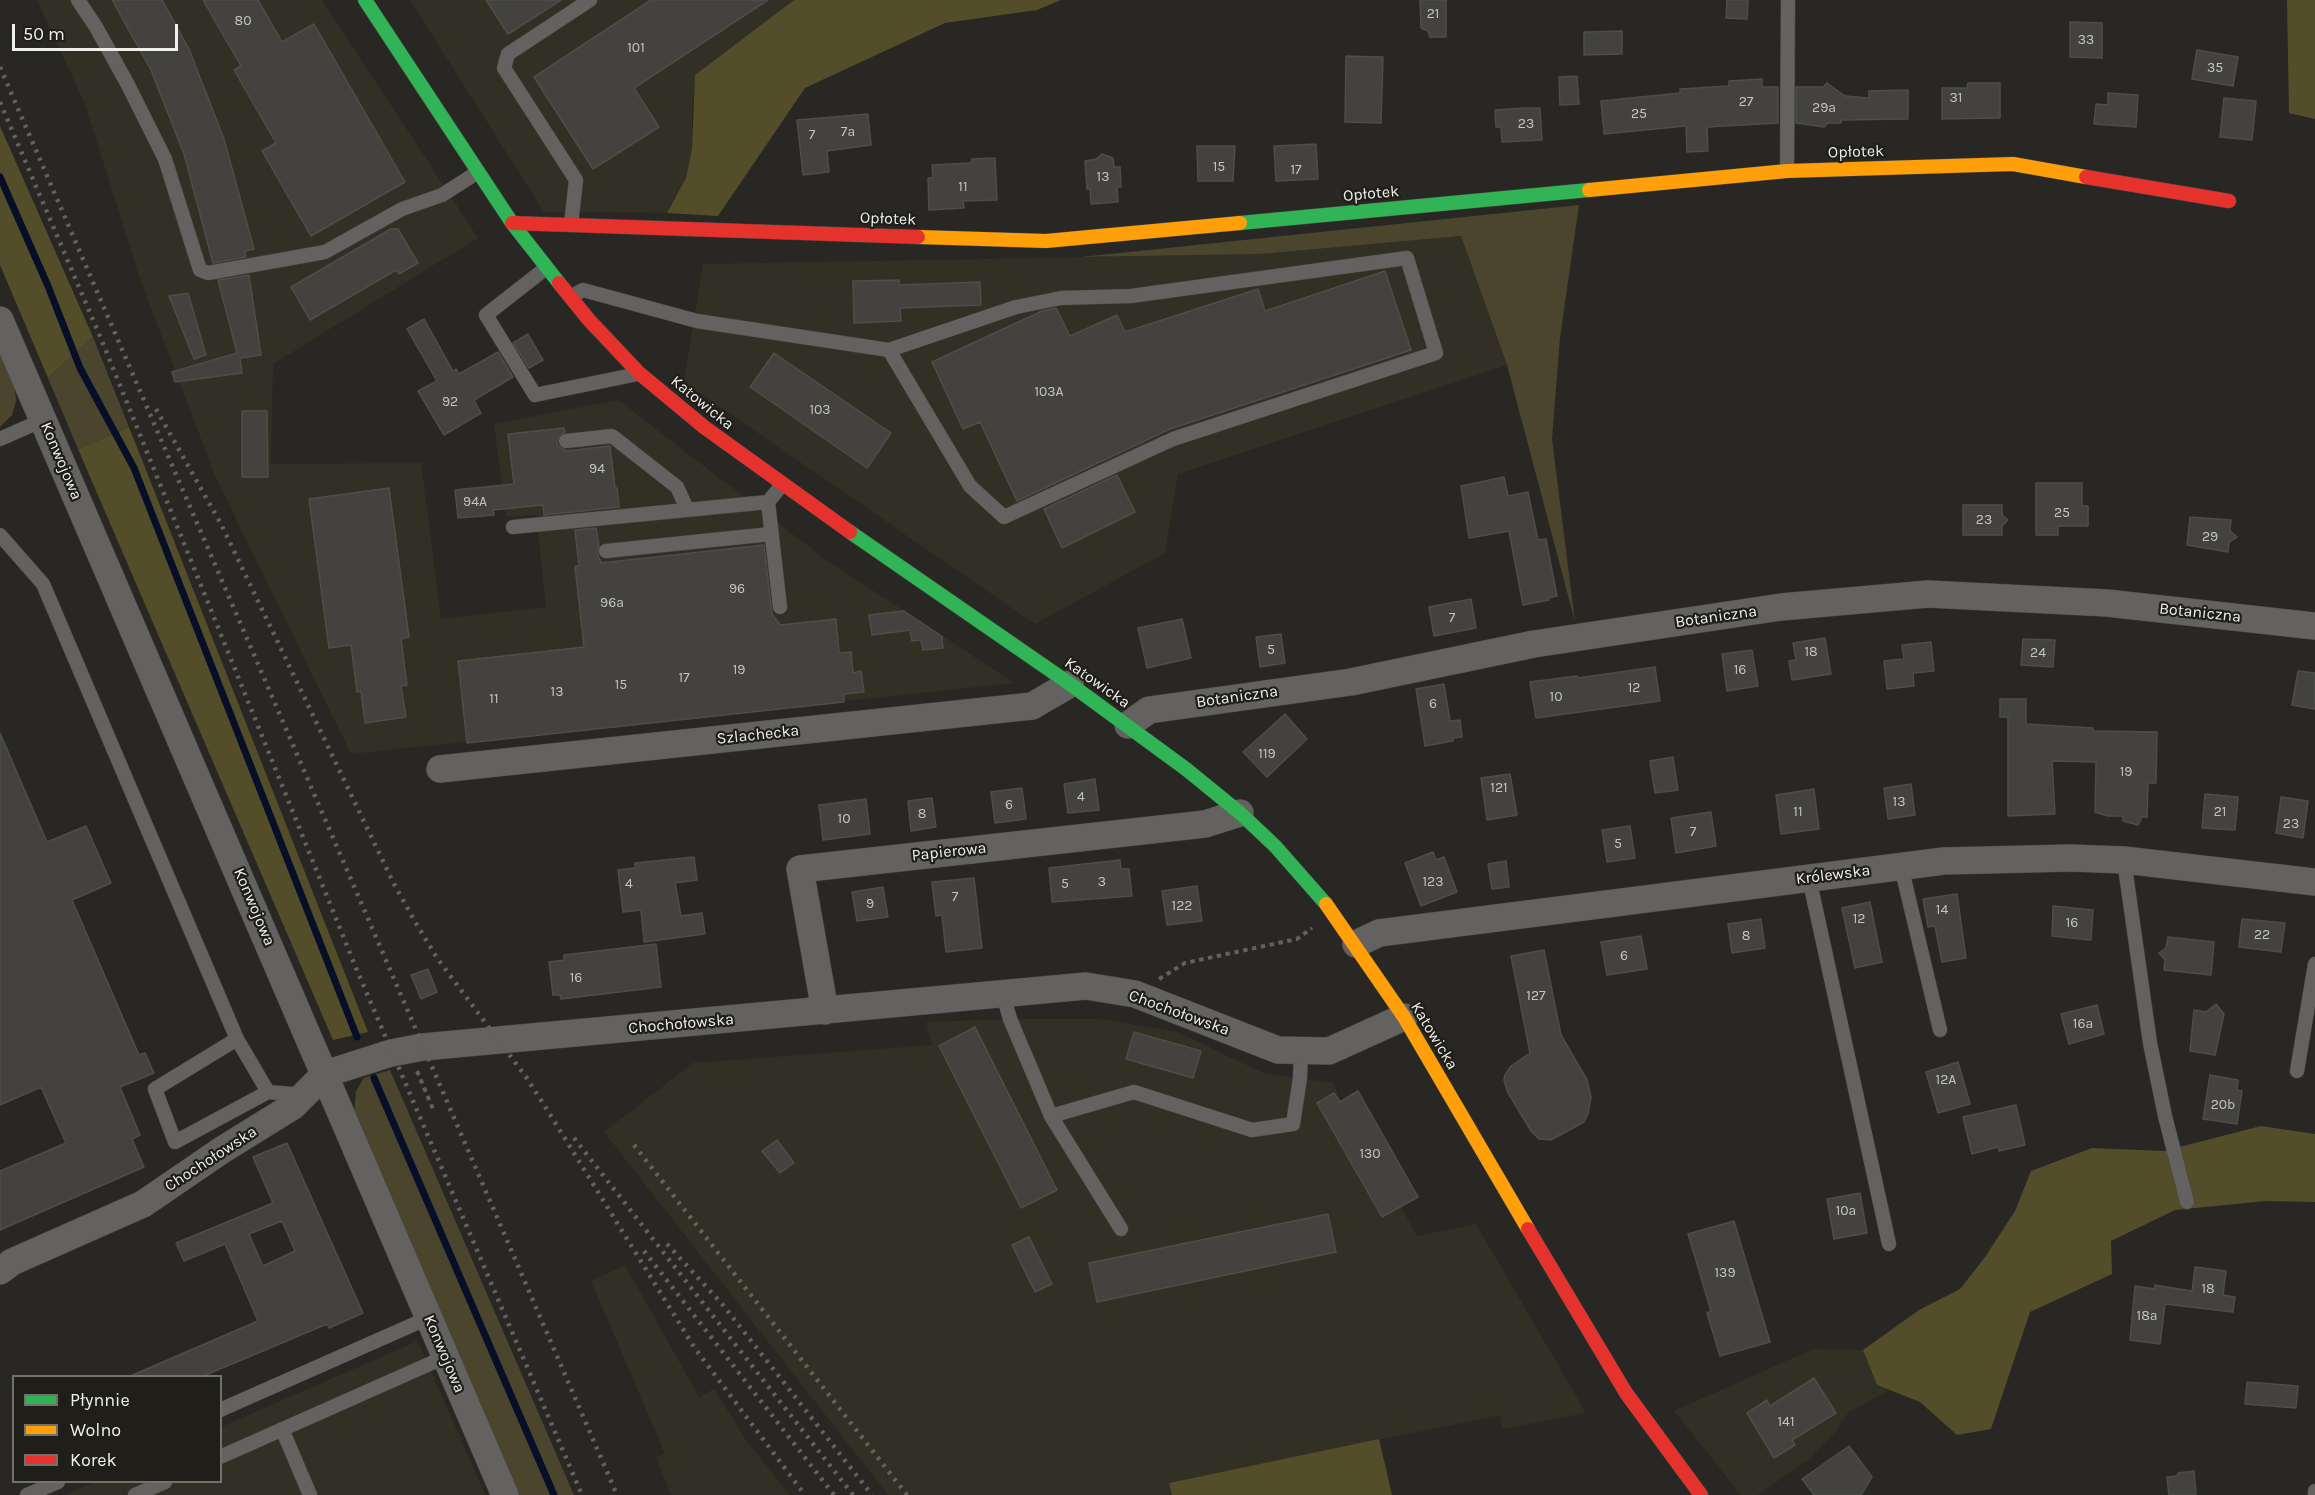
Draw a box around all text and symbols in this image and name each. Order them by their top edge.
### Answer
house number: 21 [1427,6,1439,22]
scale bar [15,12,182,50]
house number: 80 [235,13,251,29]
text: 50 m [23,23,65,45]
house number: 33 [2078,32,2094,48]
house number: 101 [627,40,645,56]
house number: 35 [2207,60,2223,76]
house number: 31 [1950,90,1962,106]
house number: 27 [1739,94,1753,110]
house number: 29a [1812,100,1836,116]
house number: 25 [1631,106,1647,122]
house number: 23 [1518,116,1534,132]
house number: 7a [841,124,855,140]
house number: 7 [809,127,815,143]
street label: Opłotek [1828,141,1884,163]
house number: 15 [1213,159,1225,175]
house number: 17 [1290,162,1302,178]
house number: 13 [1097,169,1109,185]
house number: 11 [958,179,968,195]
street label: Opłotek [1342,182,1400,206]
street label: Opłotek [860,208,916,230]
street label: Katowicka [667,372,737,434]
house number: 103A [1034,384,1064,400]
house number: 92 [442,394,458,410]
house number: 103 [809,402,831,418]
street label: Konwojowa [36,419,86,503]
house number: 94 [589,461,605,477]
house number: 94A [463,494,487,510]
house number: 25 [2054,505,2070,521]
house number: 23 [1976,512,1992,528]
house number: 29 [2202,529,2218,545]
house number: 96 [729,581,745,597]
house number: 96a [600,595,624,611]
street label: Botaniczna [2158,599,2242,627]
street label: Botaniczna [1674,602,1758,632]
house number: 7 [1449,610,1455,626]
house number: 5 [1267,642,1275,658]
house number: 18 [1804,644,1818,660]
house number: 24 [2030,645,2046,661]
street label: Katowicka [1060,653,1134,713]
house number: 19 [733,662,745,678]
house number: 16 [1734,662,1746,678]
house number: 17 [678,670,690,686]
house number: 15 [615,677,627,693]
house number: 12 [1628,680,1640,696]
street label: Botaniczna [1195,682,1279,712]
house number: 13 [551,684,563,700]
house number: 10 [1550,689,1562,705]
house number: 11 [489,691,499,707]
house number: 6 [1429,696,1437,712]
street label: Szlachecka [716,721,800,749]
house number: 119 [1258,746,1276,762]
house number: 19 [2120,764,2132,780]
house number: 121 [1490,780,1508,796]
house number: 4 [1077,789,1085,805]
house number: 13 [1893,794,1905,810]
house number: 6 [1005,797,1013,813]
house number: 11 [1793,804,1803,820]
house number: 21 [2214,804,2226,820]
house number: 8 [918,806,926,822]
house number: 10 [838,811,850,827]
house number: 23 [2283,816,2299,832]
house number: 7 [1690,824,1696,840]
house number: 5 [1614,836,1622,852]
street label: Papierowa [911,839,987,865]
street label: Królewska [1795,861,1871,889]
street label: Konwojowa [229,865,279,949]
house number: 3 [1098,874,1106,890]
house number: 123 [1422,874,1444,890]
house number: 4 [625,876,633,892]
house number: 5 [1061,876,1069,892]
house number: 7 [952,889,958,905]
house number: 9 [866,896,874,912]
house number: 122 [1172,898,1192,914]
house number: 14 [1936,902,1948,918]
house number: 12 [1853,911,1865,927]
house number: 16 [2066,915,2078,931]
house number: 22 [2254,927,2270,943]
house number: 8 [1742,928,1750,944]
house number: 6 [1620,948,1628,964]
house number: 16 [570,970,582,986]
street label: Chochołowska [1126,986,1232,1040]
house number: 127 [1526,988,1546,1004]
street label: Katowicka [1406,999,1462,1073]
street label: Chochołowska [627,1010,735,1038]
house number: 16a [2073,1016,2093,1032]
house number: 12A [1936,1072,1956,1088]
house number: 20b [2211,1097,2235,1113]
street label: Chochołowska [161,1122,261,1196]
house number: 130 [1359,1146,1381,1162]
house number: 10a [1836,1203,1856,1219]
house number: 139 [1714,1265,1736,1281]
house number: 18 [2201,1281,2215,1297]
house number: 18a [2137,1308,2157,1324]
street label: Konwojowa [419,1312,469,1396]
legend [12,1375,222,1483]
text: Płynnie [70,1389,130,1411]
house number: 141 [1777,1414,1795,1430]
text: Wolno [70,1419,121,1441]
text: Korek [70,1449,117,1471]

